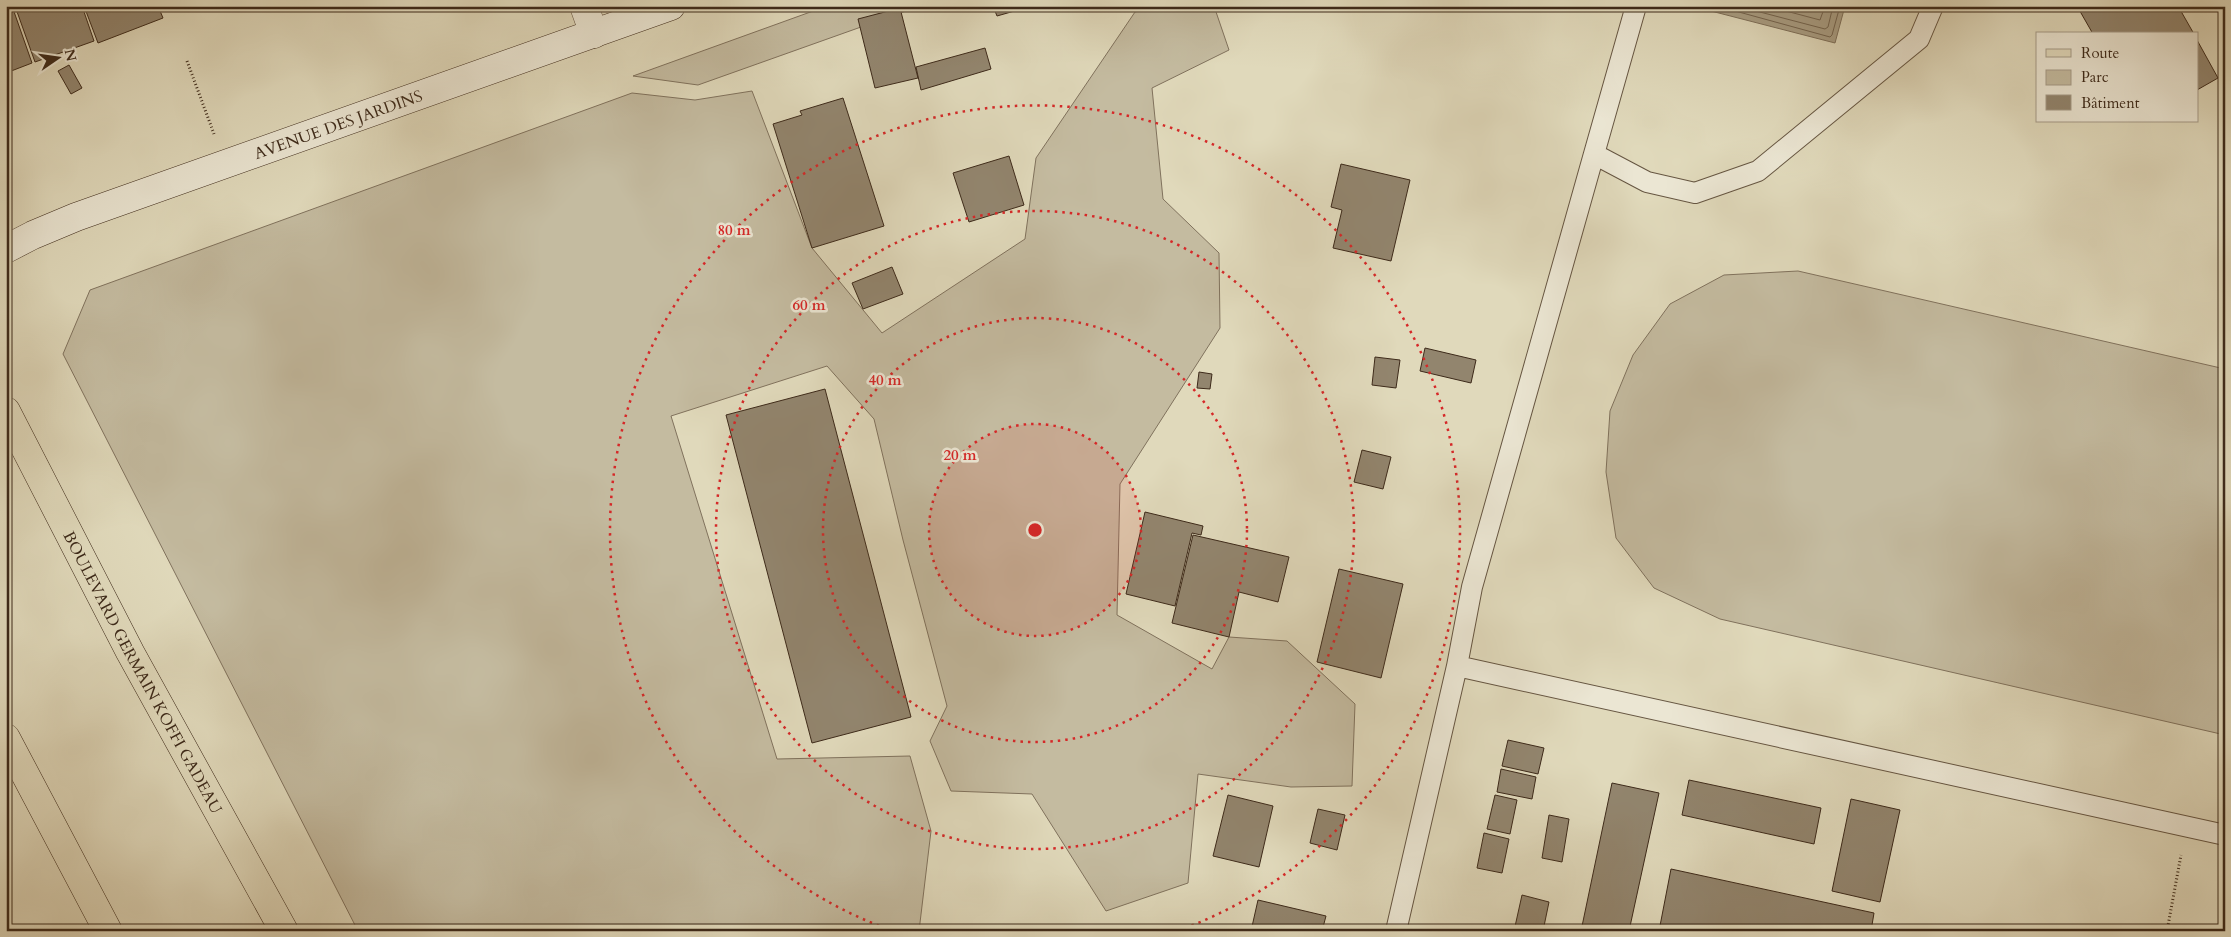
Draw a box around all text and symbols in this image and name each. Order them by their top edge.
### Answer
north arrow [32,32,82,82]
legend [2036,32,2198,122]
text: Route [2081,43,2119,63]
text: N [60,47,81,63]
text: Parc [2081,67,2109,87]
street label: AVENUE DES JARDINS [251,85,425,165]
text: Bâtiment [2081,93,2140,113]
text: 80 m [717,220,751,240]
text: 60 m [792,295,826,315]
text: 40 m [868,370,902,390]
text: 20 m [943,445,977,465]
centre of rings [1026,521,1044,539]
street label: BOULEVARD GERMAIN KOFFI GADEAU [58,528,227,818]

